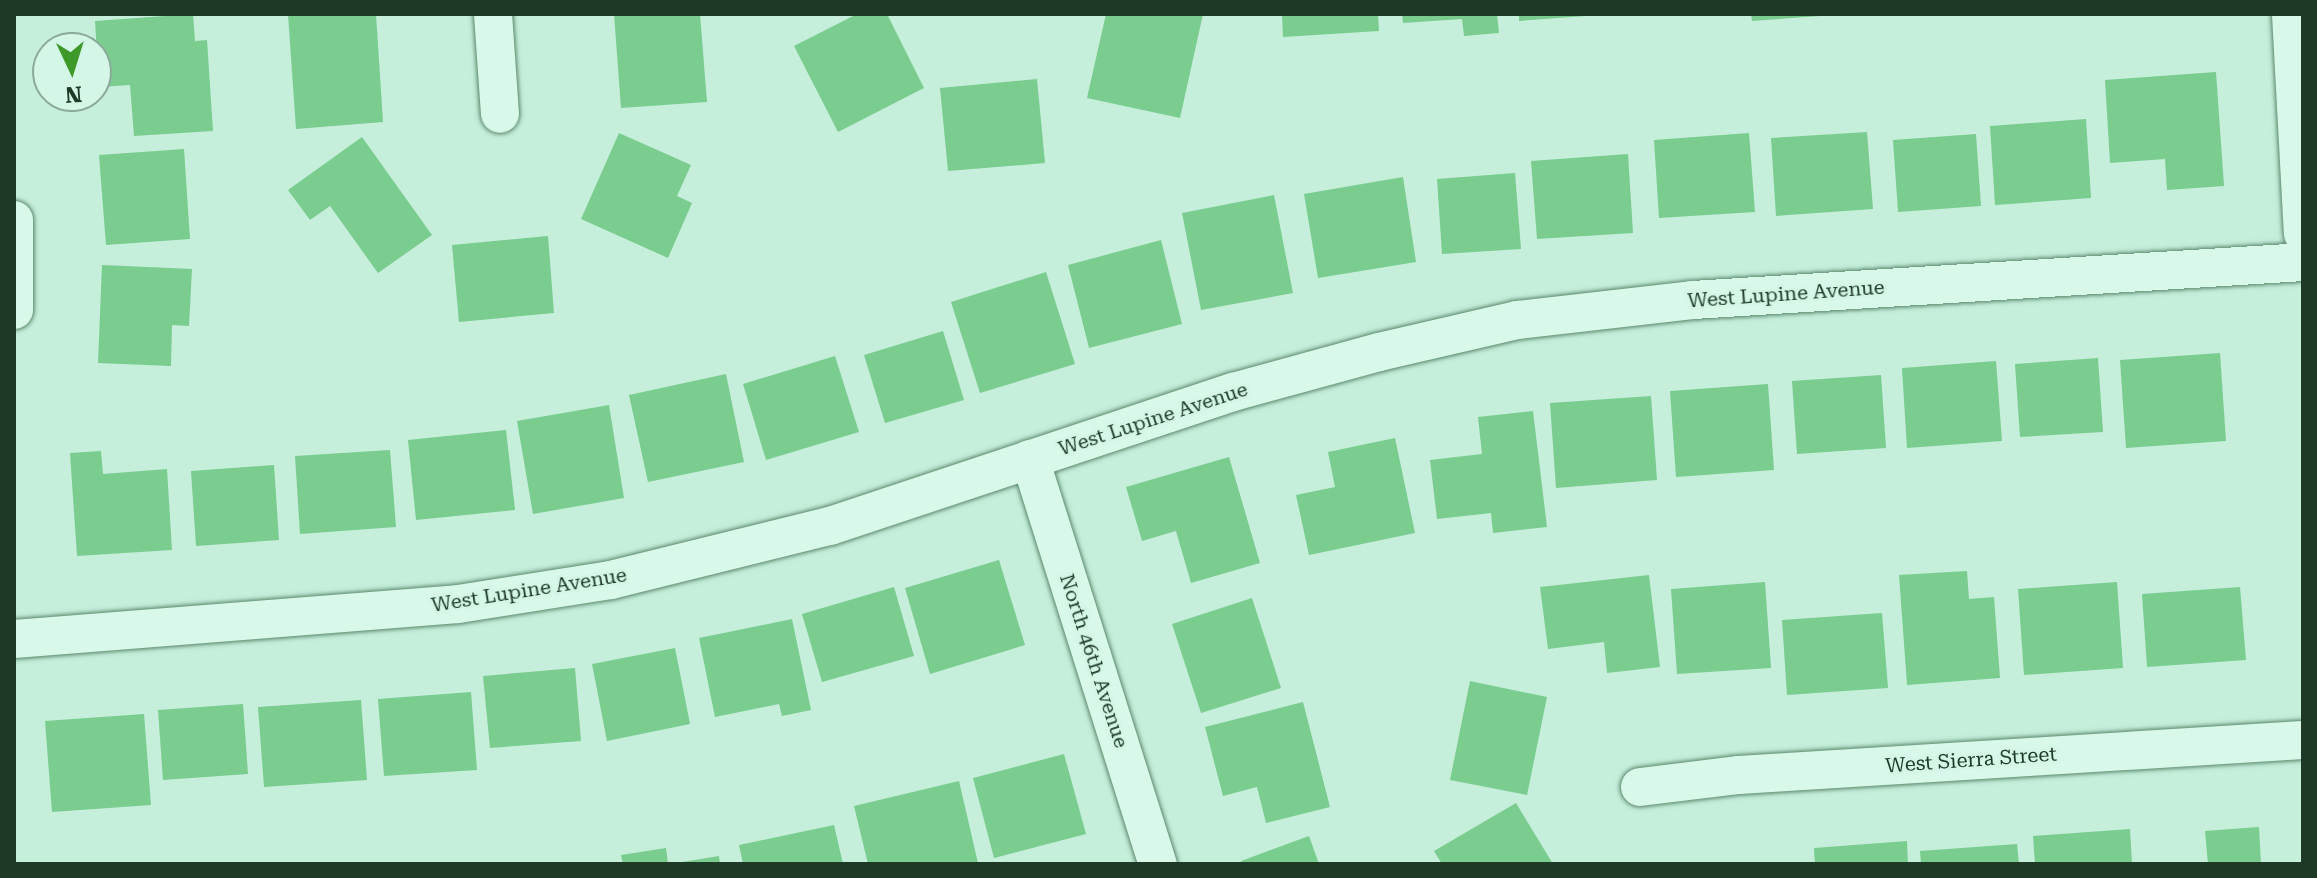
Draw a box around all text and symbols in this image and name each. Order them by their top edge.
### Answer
north arrow [32,32,112,112]
text: N [64,81,83,108]
street label: West Lupine Avenue [1687,275,1885,313]
street label: West Lupine Avenue [1055,377,1251,461]
street label: West Lupine Avenue [430,563,628,617]
street label: North 46th Avenue [1055,571,1133,751]
street label: West Sierra Street [1884,742,2058,778]

